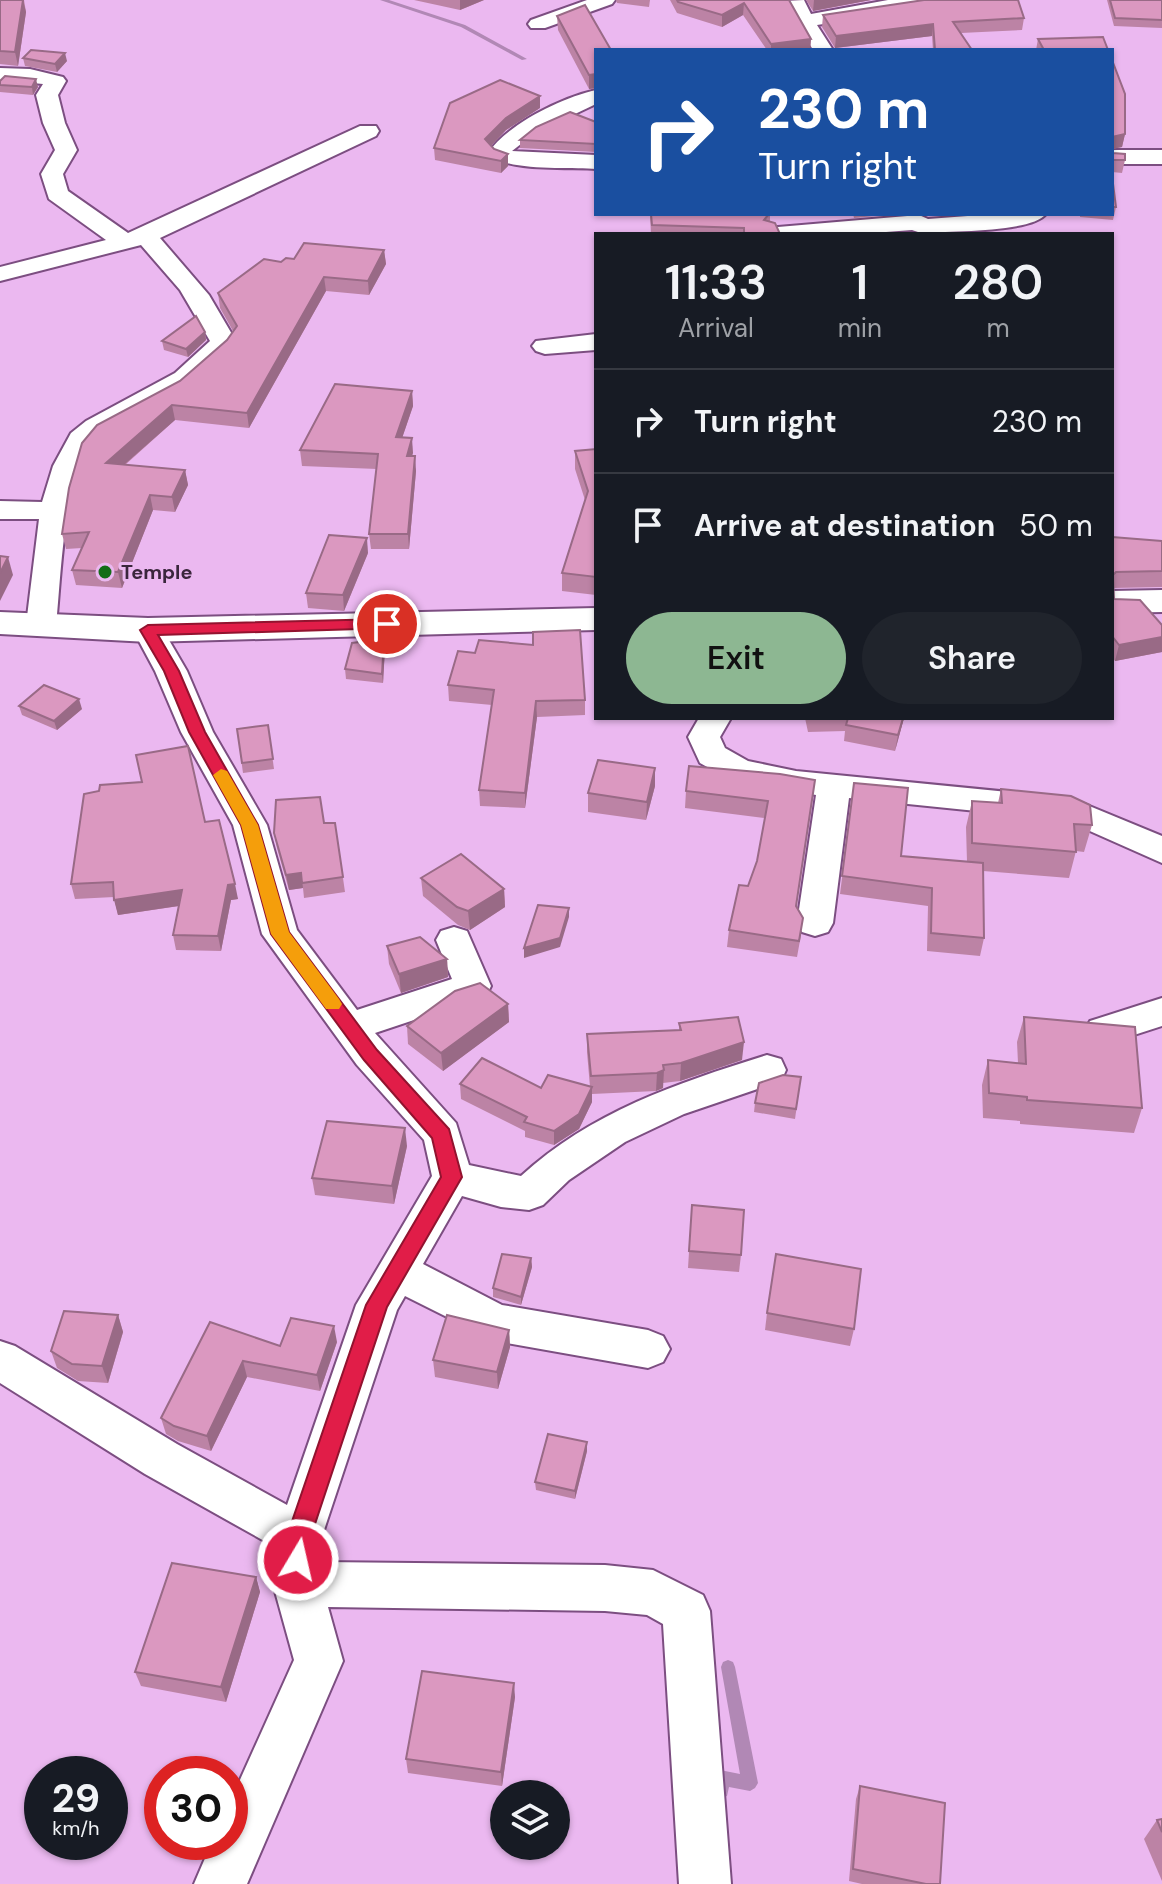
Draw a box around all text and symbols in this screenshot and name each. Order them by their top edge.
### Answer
text: 230 m [758,72,929,145]
icon: right [626,80,730,184]
text: Turn right [758,143,917,190]
text: 11:33 [665,251,767,314]
text: 1 [851,251,868,314]
text: 280 [953,251,1043,314]
text: Arrival [678,311,754,345]
text: min [838,311,882,345]
text: m [986,311,1010,345]
icon: right [626,399,670,443]
text: Turn right [694,402,837,441]
text: 230 m [992,402,1082,441]
icon: arrive [626,503,670,547]
text: Arrive at destination [694,506,995,545]
text: 50 m [1019,506,1093,545]
place label: Temple [121,559,192,585]
marker: Temple [96,563,114,581]
pin [353,590,421,658]
icon: arrive [365,602,409,646]
button: Exit [626,612,846,704]
button: Share [862,612,1082,704]
position arrow [256,1518,340,1602]
speed limit sign: 30 [144,1756,248,1860]
text: 29 [52,1772,100,1824]
map controls [490,1780,570,1860]
button: layers [490,1780,570,1860]
text: km/h [52,1815,100,1841]

